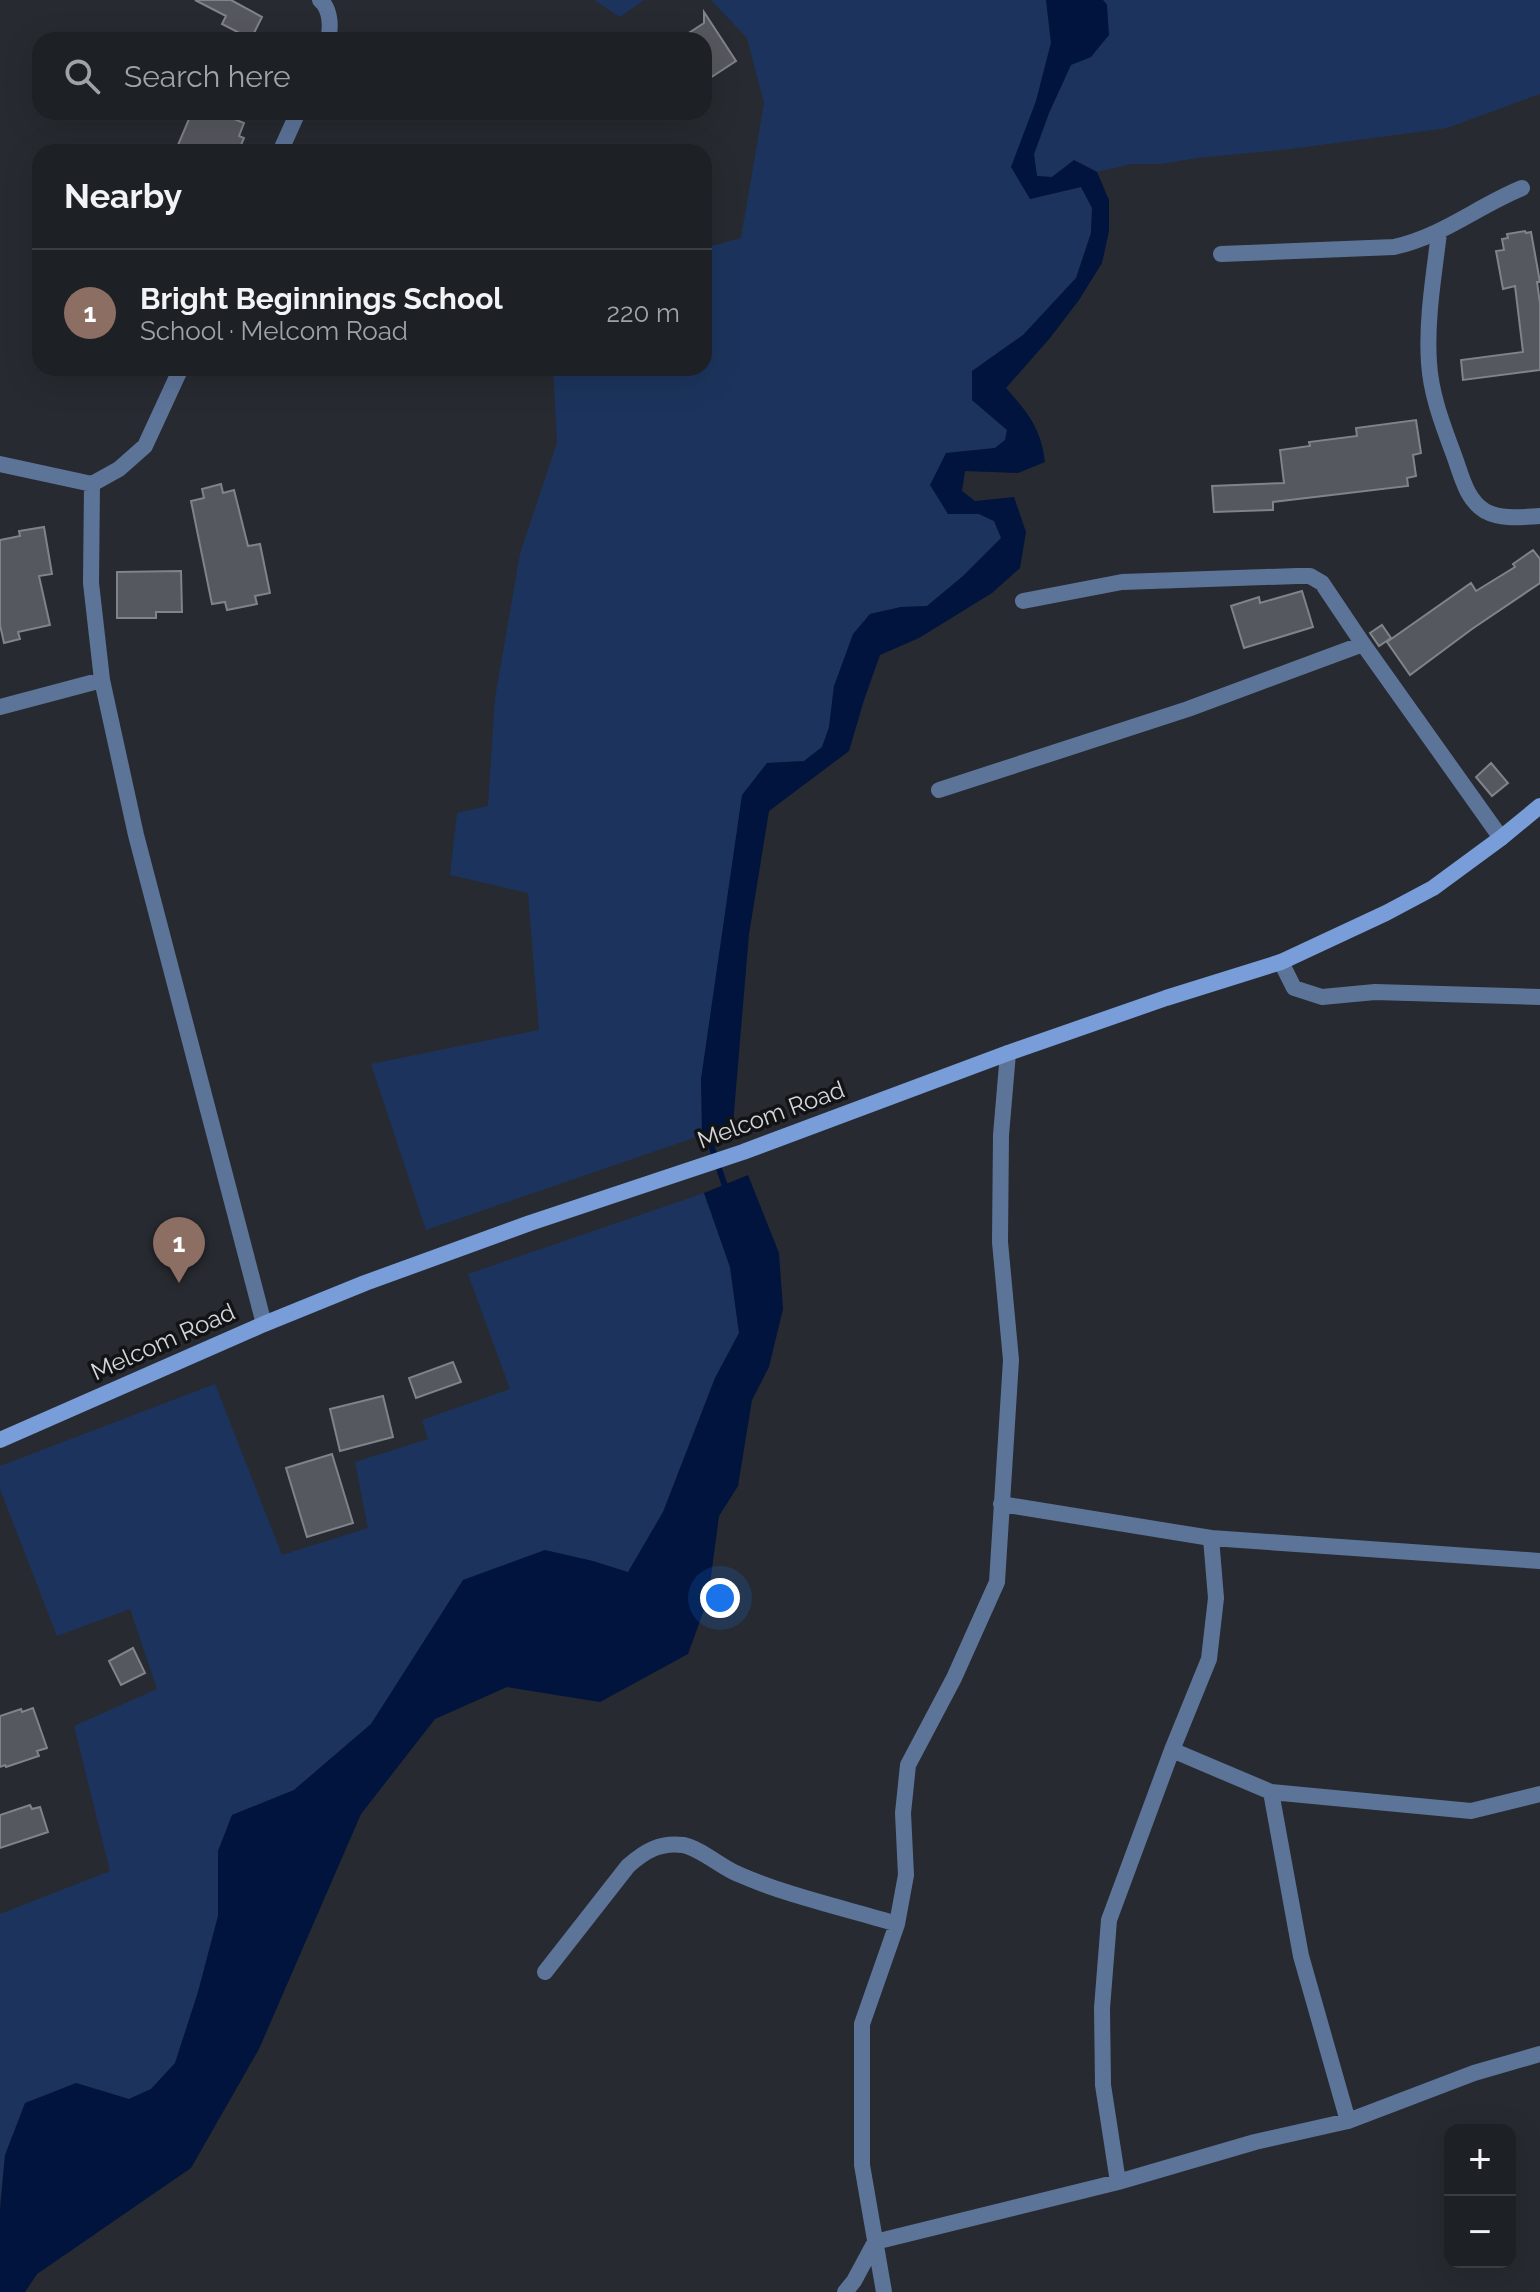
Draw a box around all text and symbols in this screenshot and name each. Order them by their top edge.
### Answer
search box [32,32,712,120]
icon: search [60,54,104,98]
text: Search here [124,59,291,94]
text: Nearby [64,176,182,216]
text: Bright Beginnings School [140,281,503,316]
text: 1 [84,298,96,328]
text: 220 m [606,298,680,328]
text: School · Melcom Road [140,316,408,346]
street label: Melcom Road [693,1074,848,1155]
pin: 1 [153,1217,205,1283]
street label: Melcom Road [86,1297,239,1386]
your location [700,1578,740,1618]
map controls [1444,2124,1516,2268]
button: + [1444,2124,1516,2196]
button: − [1444,2196,1516,2268]

